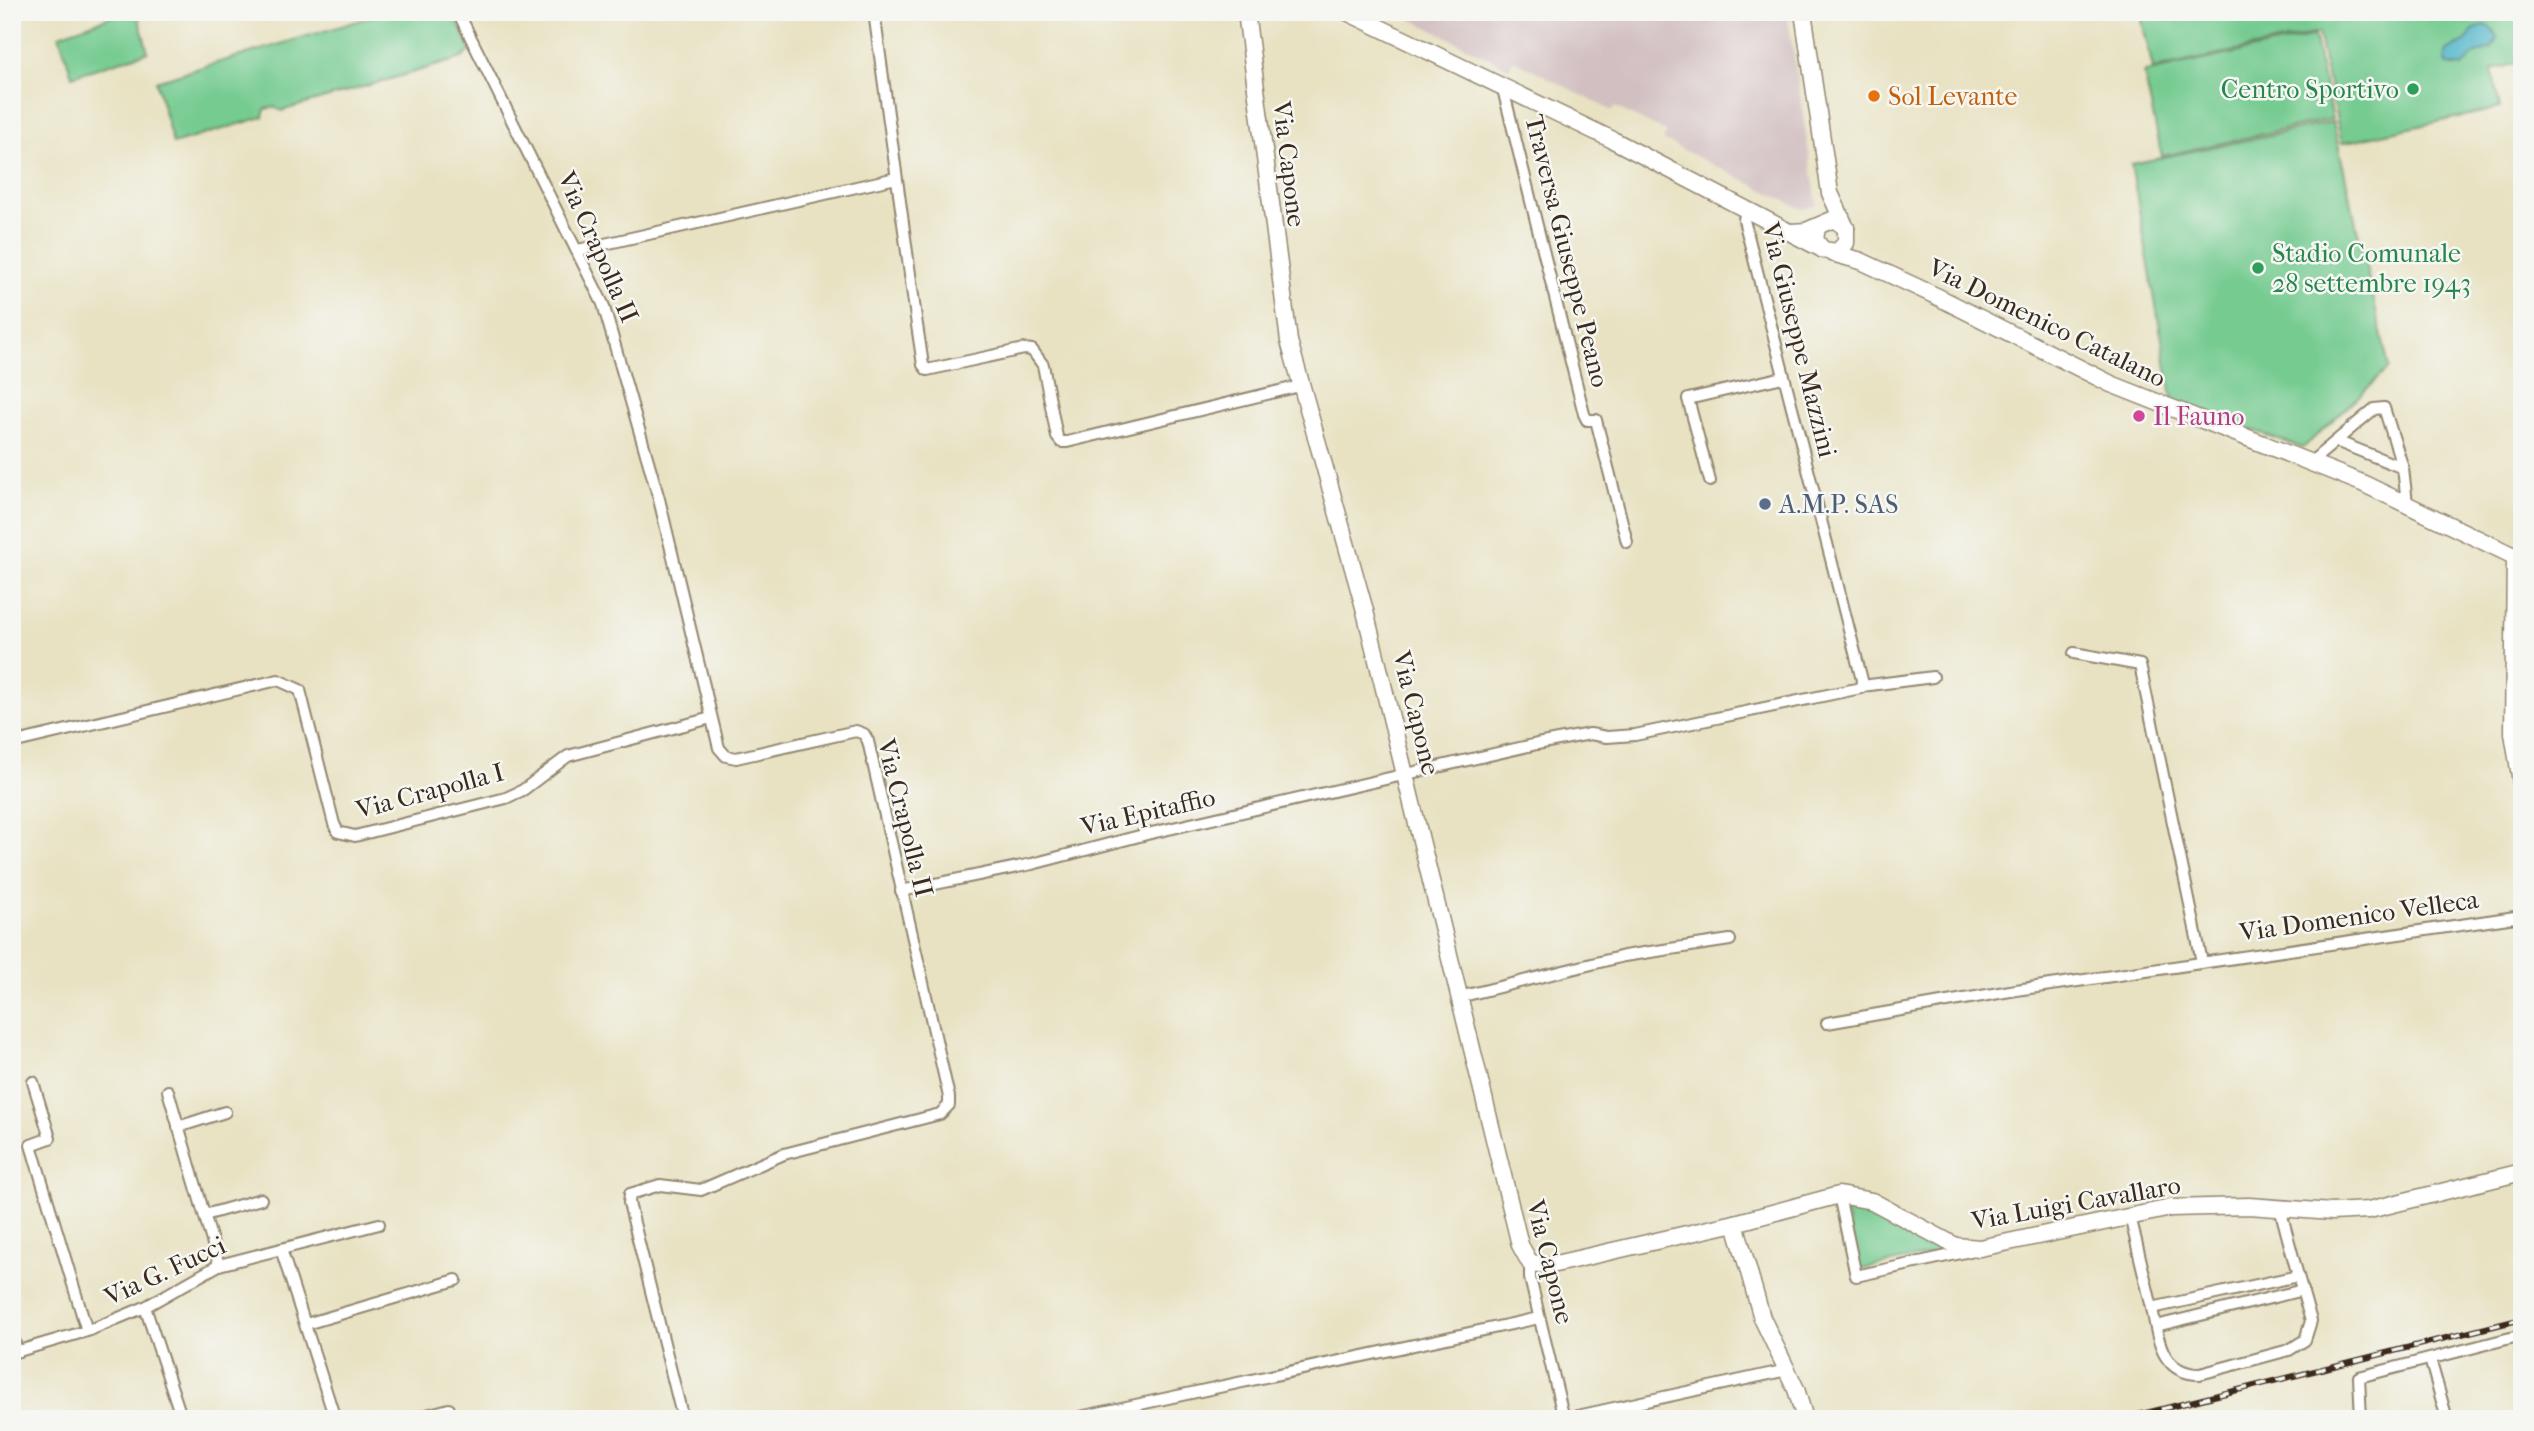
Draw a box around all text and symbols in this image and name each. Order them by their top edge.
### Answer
place label: Centro Sportivo [2221,74,2399,105]
place label: Sol Levante [1888,81,2018,112]
marker: Centro Sportivo [2405,81,2421,97]
marker: Sol Levante [1866,88,1882,104]
street label: Via Capone [1266,98,1312,229]
street label: Traversa Giuseppe Peano [1518,112,1616,390]
street label: Via Crapolla II [550,166,645,327]
street label: Via Giuseppe Mazzini [1755,218,1843,461]
place label: Stadio Comunale 28 settembre 1943 [2272,238,2471,299]
street label: Via Domenico Catalano [1922,252,2171,394]
marker: Stadio Comunale 28 settembre 1943 [2250,260,2266,276]
place label: Il Fauno [2153,401,2245,432]
marker: Il Fauno [2131,408,2147,424]
place label: A.M.P. SAS [1778,489,1898,520]
marker: A.M.P. SAS [1757,496,1773,512]
street label: Via Capone [1385,647,1446,778]
street label: Via Crapolla II [870,735,940,900]
street label: Via Crapolla I [352,756,507,826]
street label: Via Epitaffio [1077,782,1218,843]
street label: Via Domenico Velleca [2237,884,2481,948]
street label: Via Luigi Cavallaro [1968,1169,2183,1237]
street label: Via Capone [1519,1196,1580,1327]
street label: Via G. Fucci [99,1229,231,1313]

